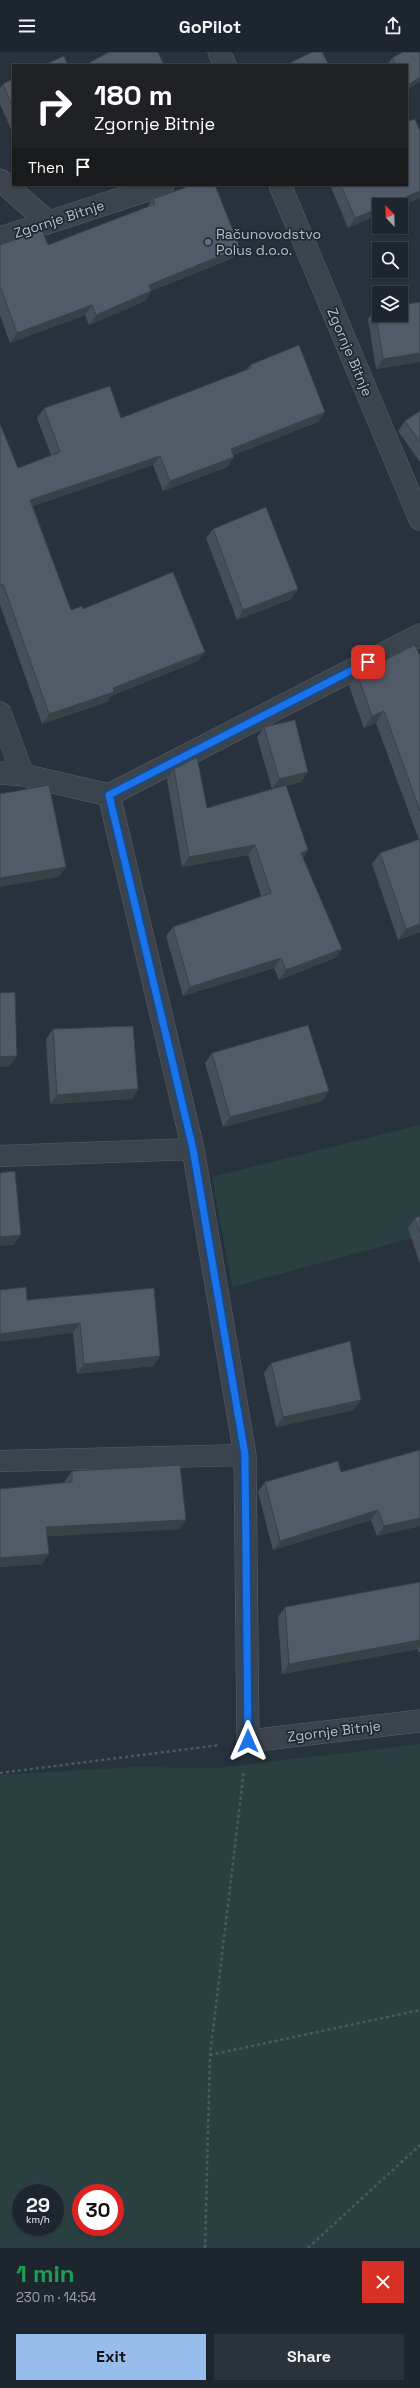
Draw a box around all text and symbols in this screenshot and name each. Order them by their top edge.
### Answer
icon: menu [16,15,38,37]
text: GoPilot [179,15,241,38]
icon: share [382,15,404,37]
text: 180 m [94,77,173,113]
icon: right [28,80,80,132]
text: Zgornje Bitnje [94,112,215,135]
icon: arrive [72,156,94,178]
text: Then [28,158,64,177]
street label: Zgornje Bitnje [11,196,107,242]
north arrow [372,198,408,234]
map controls [372,198,408,322]
place label: Računovodstvo Polus d.o.o. [216,225,321,259]
marker: Računovodstvo Polus d.o.o. [203,237,213,247]
button: search [372,242,408,278]
button: layers [372,286,408,322]
street label: Zgornje Bitnje [323,305,377,399]
pin [351,645,385,679]
icon: arrive [357,651,379,673]
street label: Zgornje Bitnje [286,1716,382,1746]
position arrow [227,1720,269,1762]
speed limit sign: 30 [72,2184,124,2236]
text: 29 [26,2192,50,2218]
text: km/h [26,2213,50,2226]
text: 1 min [16,2258,75,2289]
button: close [362,2261,404,2303]
text: 230 m · 14:54 [16,2289,96,2306]
button: Exit [16,2334,206,2380]
button: Share [214,2334,404,2380]

